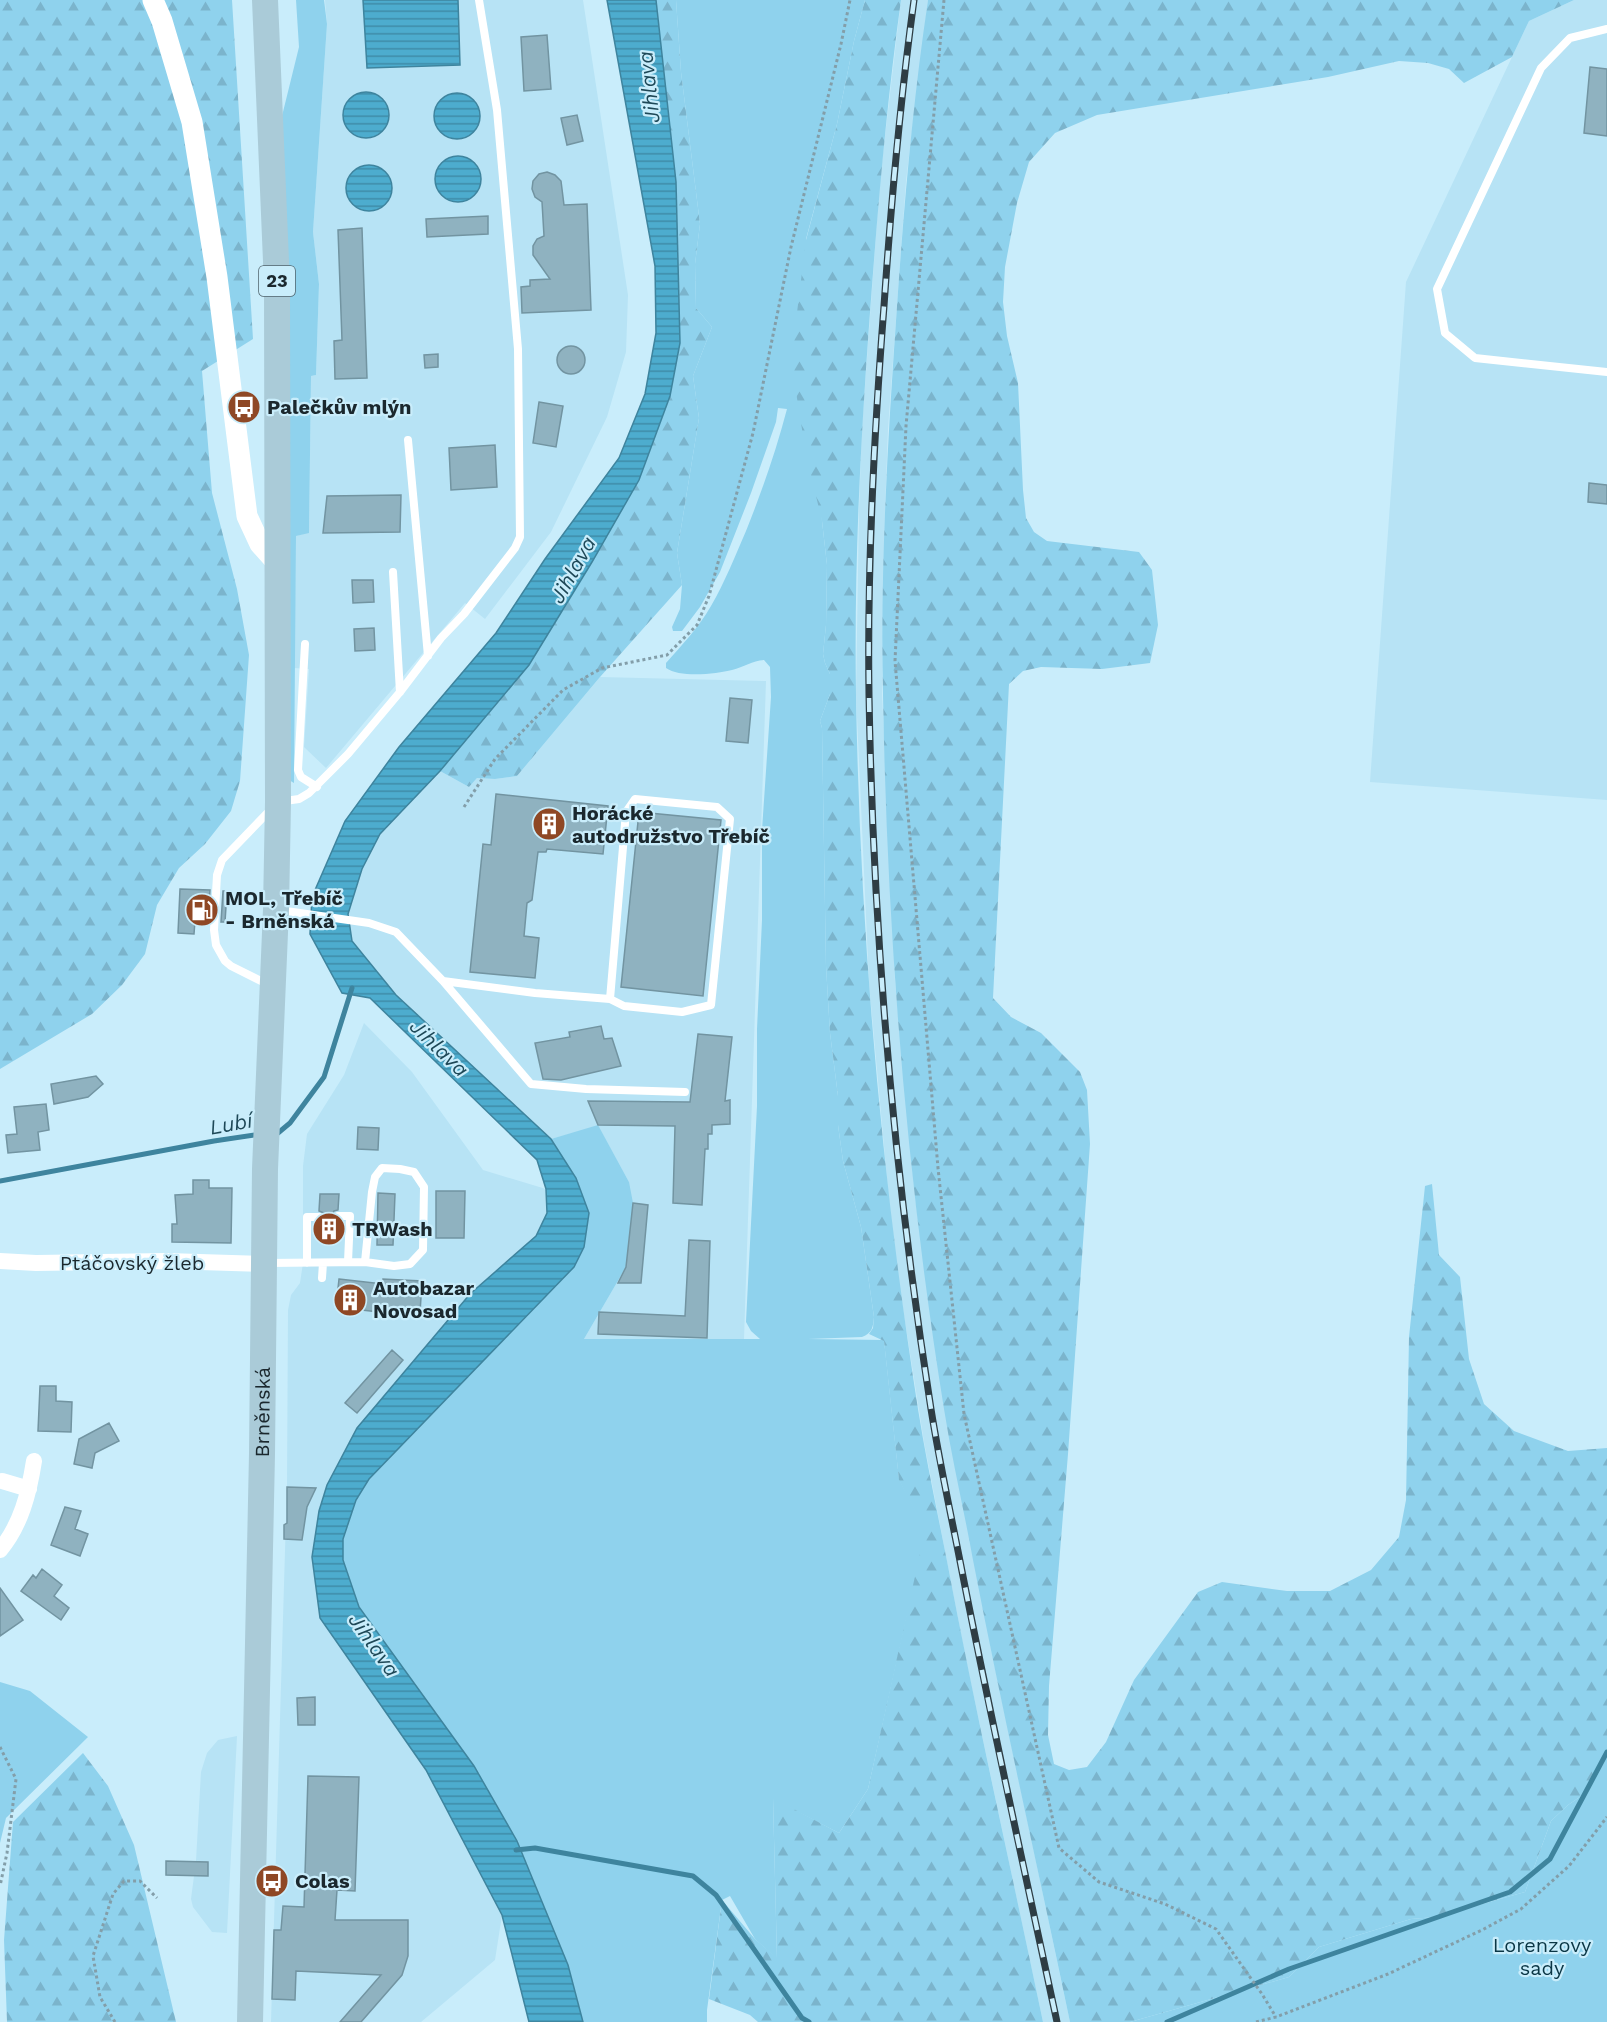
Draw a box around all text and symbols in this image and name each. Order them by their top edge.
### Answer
water label: Jihlava [632,50,665,124]
road number: 23 [259,266,295,296]
bus stop icon: Palečkův mlýn [226,389,262,425]
place label: Palečkův mlýn [267,395,411,419]
water label: Jihlava [544,532,601,607]
place label: Horácké autodružstvo Třebíč [572,801,770,848]
building icon: Horácké autodružstvo Třebíč [531,806,567,842]
place label: MOL, Třebíč - Brněnská [225,886,343,933]
fuel station icon: MOL, Třebíč - Brněnská [184,892,220,928]
water label: Jihlava [405,1014,474,1082]
water label: Lubí [208,1107,257,1140]
building icon: TRWash [311,1211,347,1247]
place label: TRWash [352,1217,433,1241]
street label: Ptáčovský žleb [60,1251,204,1275]
place label: Autobazar Novosad [373,1276,474,1323]
building icon: Autobazar Novosad [332,1282,368,1318]
street label: Brněnská [250,1367,275,1458]
water label: Jihlava [343,1608,405,1682]
bus stop icon: Colas [254,1863,290,1899]
place label: Colas [295,1869,350,1893]
park label: Lorenzovy sady [1493,1933,1592,1980]

